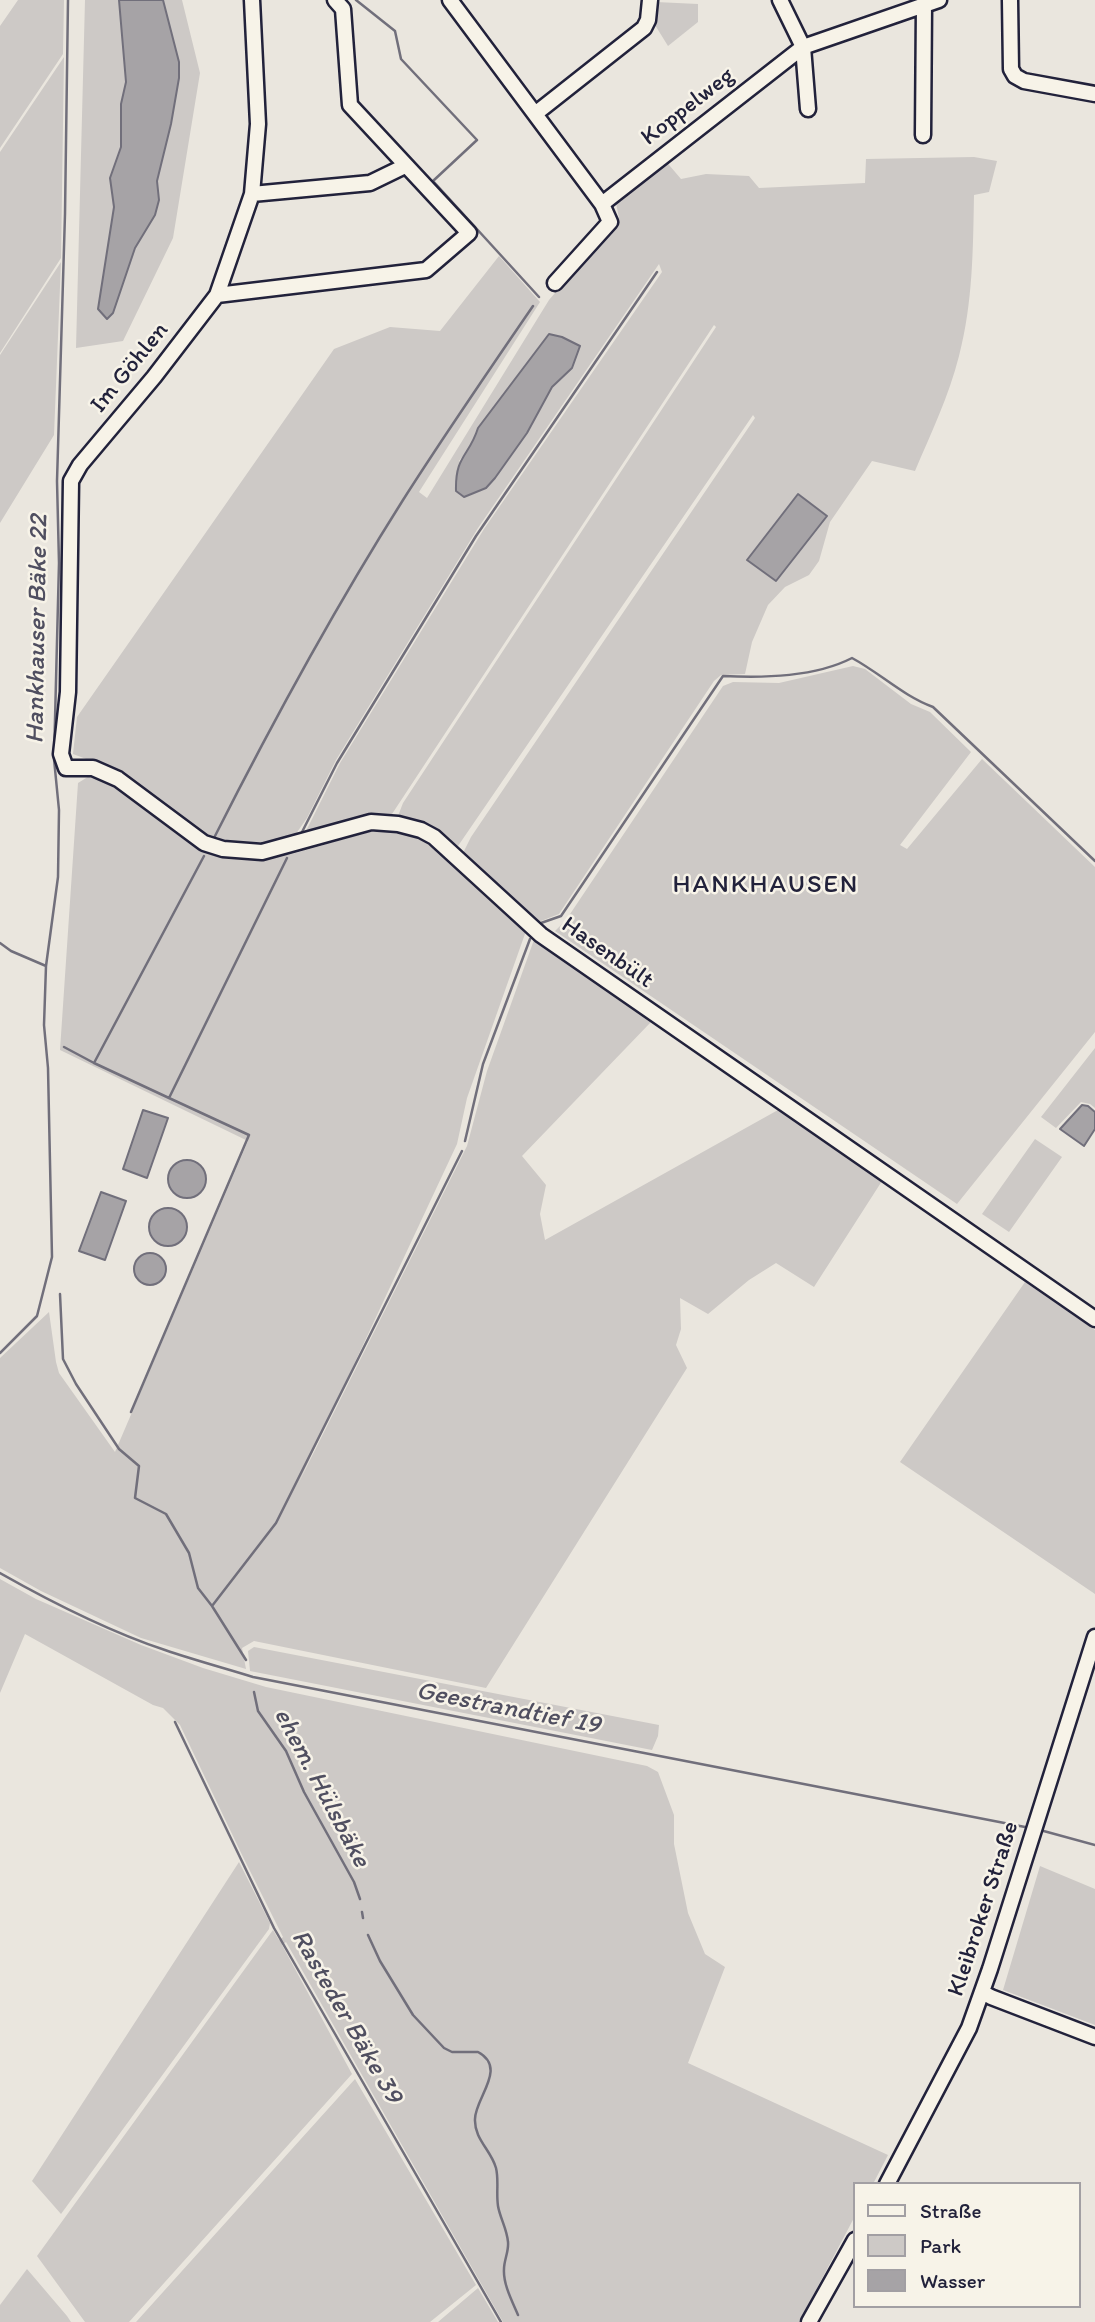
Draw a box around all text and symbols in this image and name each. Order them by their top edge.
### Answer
street label: Koppelweg [636,62,740,152]
street label: Im Göhlen [85,317,175,419]
water label: Hankhauser Bäke 22 [20,514,56,744]
district label: HANKHAUSEN [674,869,858,901]
street label: Hasenbült [555,911,659,995]
water label: Geestrandtief 19 [413,1676,603,1742]
water label: ehem. Hülsbäke [266,1703,376,1873]
street label: Kleibroker Straße [942,1818,1026,2000]
water label: Rasteder Bäke 39 [284,1925,408,2109]
legend [853,2182,1081,2308]
text: Straße [920,2198,981,2223]
text: Park [920,2233,961,2258]
text: Wasser [920,2268,985,2293]

